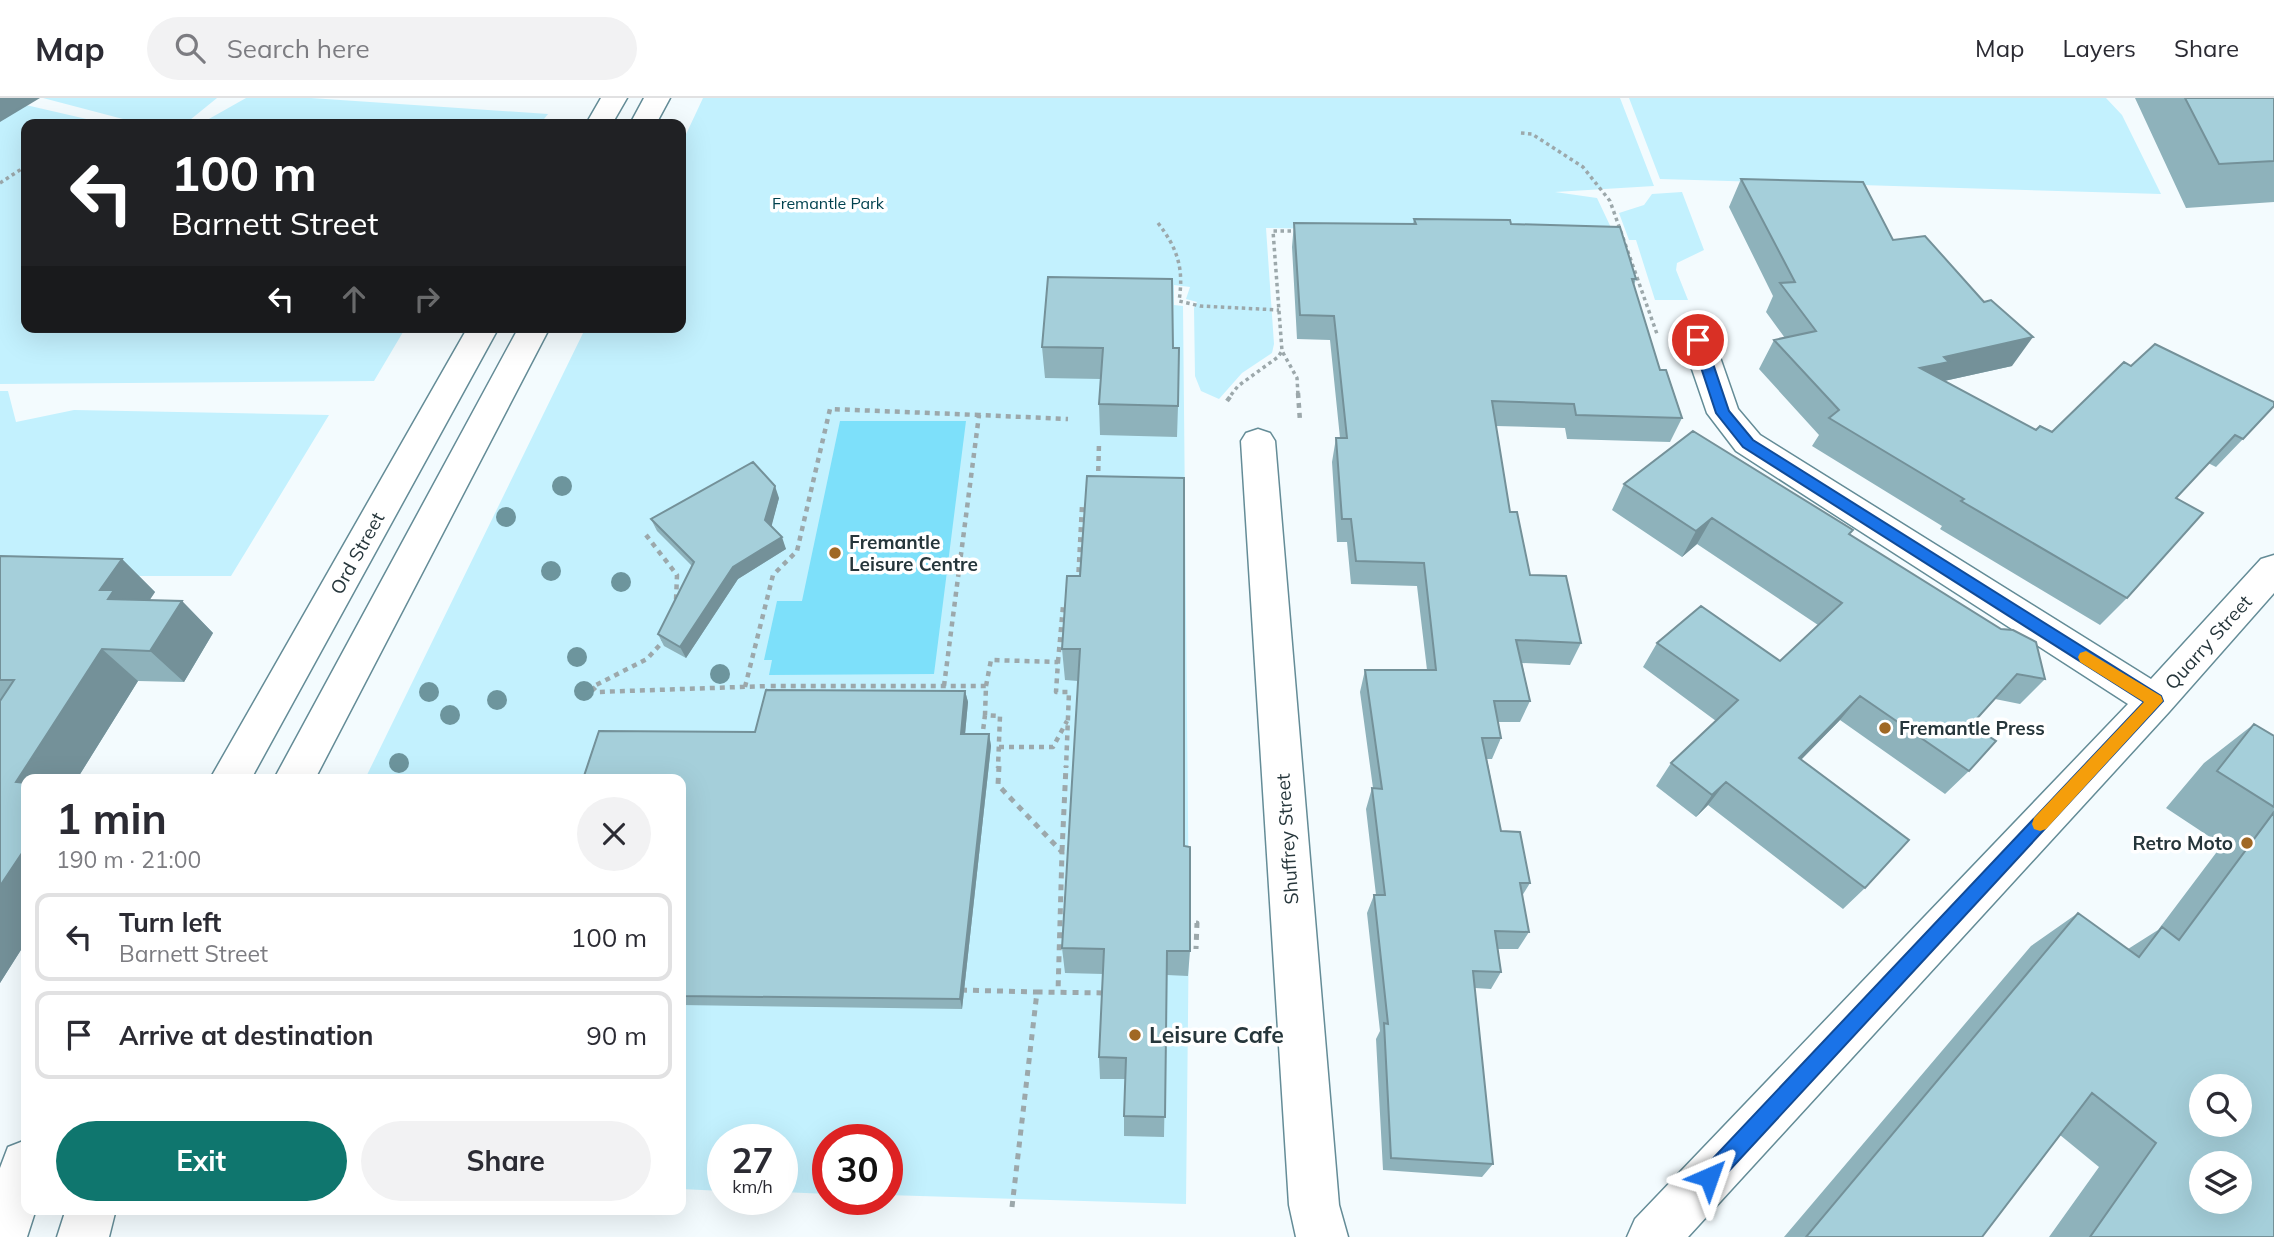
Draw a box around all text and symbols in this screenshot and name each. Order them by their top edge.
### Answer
search box [147,17,637,80]
text: Map [35,28,105,69]
icon: search [171,29,209,67]
text: Search here [227,32,370,65]
text: Map [1975,33,2024,63]
text: Layers [2062,33,2136,63]
text: Share [2174,33,2239,63]
text: 100 m [171,142,317,203]
icon: left [56,147,147,238]
park label: Fremantle Park [772,193,885,213]
text: Barnett Street [171,203,379,243]
icon: left [262,280,300,318]
icon: ahead [335,280,373,318]
icon: right [408,280,446,318]
pin [1668,310,1728,370]
icon: arrive [1679,321,1717,359]
street label: Ord Street [325,507,390,598]
place label: Fremantle Leisure Centre [849,530,978,576]
marker: Fremantle Leisure Centre [827,545,843,561]
street label: Quarry Street [2159,590,2257,694]
place label: Fremantle Press [1899,716,2045,740]
marker: Fremantle Press [1877,720,1893,736]
street label: Shuffrey Street [1270,772,1304,905]
text: 1 min [56,792,167,845]
button: close [577,797,651,871]
place label: Retro Moto [2133,831,2233,855]
marker: Retro Moto [2239,835,2255,851]
text: 190 m · 21:00 [56,845,201,874]
text: Turn left [119,906,221,939]
icon: left [60,918,98,956]
text: 100 m [571,921,647,954]
text: Barnett Street [119,939,268,968]
icon: arrive [60,1016,98,1054]
text: Arrive at destination [119,1019,374,1052]
text: 90 m [586,1019,647,1052]
place label: Leisure Cafe [1149,1020,1284,1049]
marker: Leisure Cafe [1127,1027,1143,1043]
map controls [2189,1074,2252,1214]
button: search [2189,1074,2252,1137]
button: Exit [56,1121,347,1201]
button: Share [361,1121,651,1201]
speed limit sign: 30 [812,1124,903,1215]
text: 27 [731,1138,774,1182]
position arrow [1672,1140,1746,1214]
button: layers [2189,1151,2252,1214]
text: km/h [732,1175,773,1198]

